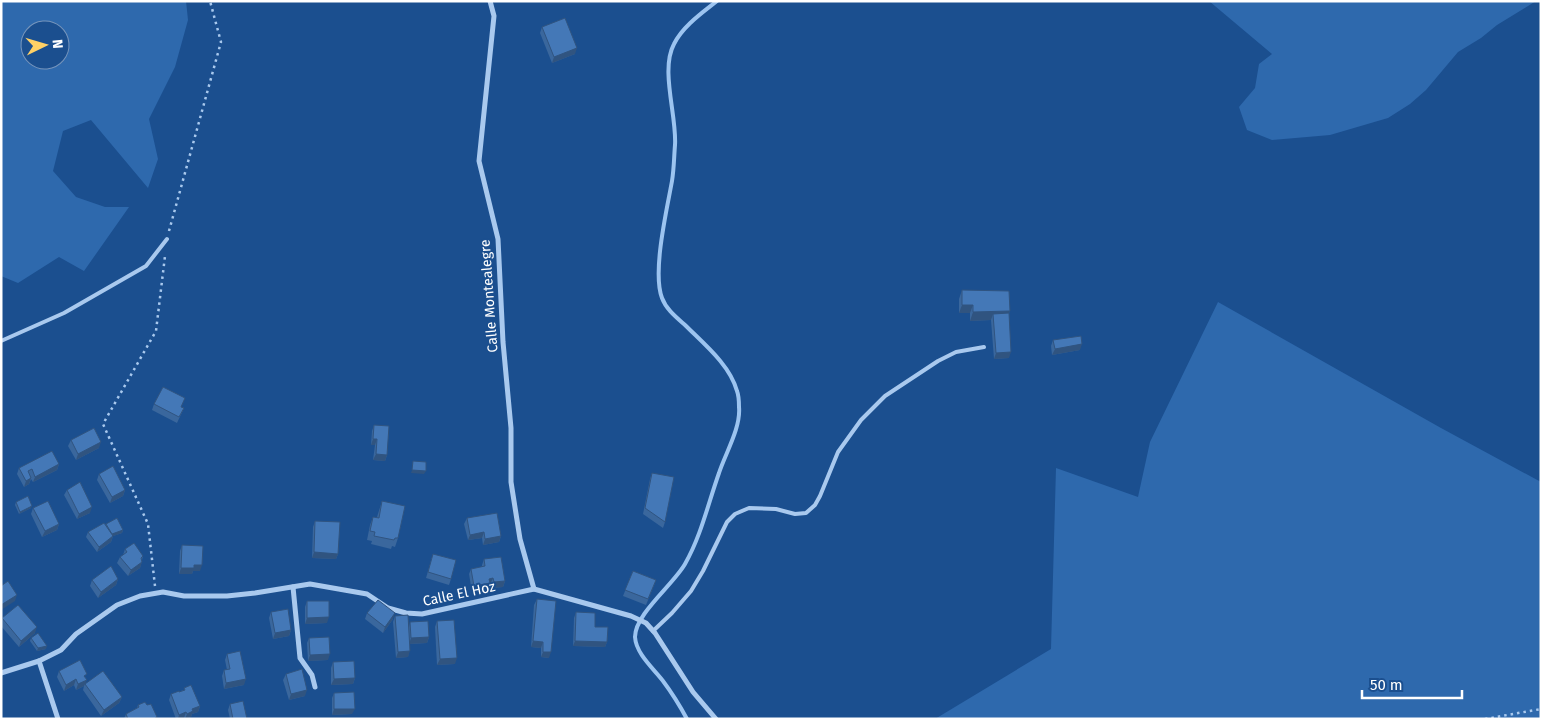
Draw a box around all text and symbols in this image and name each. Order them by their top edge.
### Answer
north arrow [20,20,70,70]
text: N [49,39,66,49]
street label: Calle Montealegre [477,239,501,353]
street label: Calle El Hoz [421,578,497,610]
scale bar [1362,668,1462,700]
text: 50 m [1370,676,1403,694]

